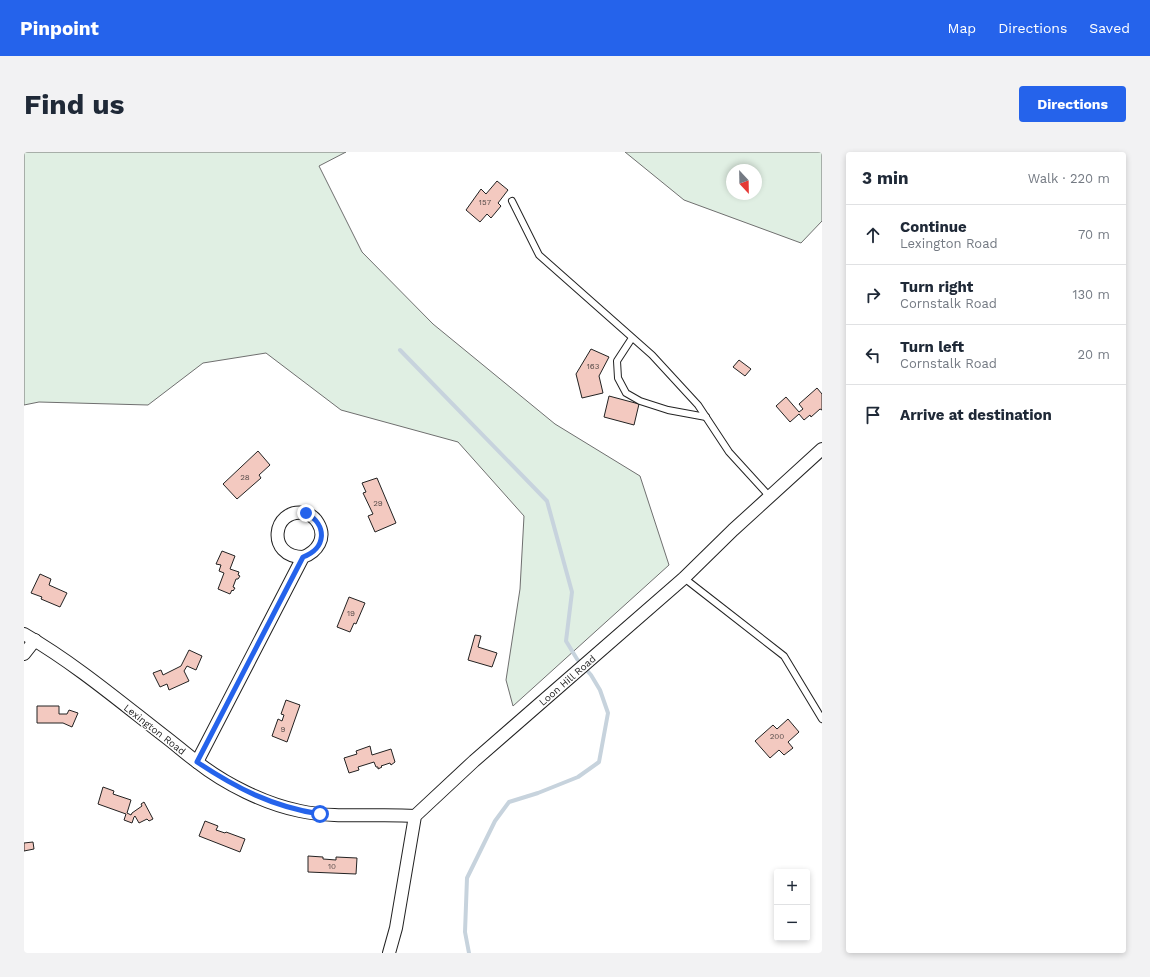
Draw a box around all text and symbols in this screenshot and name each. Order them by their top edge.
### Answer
text: Pinpoint [20,17,99,40]
text: Map [948,20,976,36]
text: Directions [998,20,1067,36]
text: Saved [1089,20,1130,36]
button: Directions [1019,86,1126,122]
text: Find us [24,88,124,121]
north arrow [726,164,762,200]
text: 3 min [862,168,908,188]
text: Walk · 220 m [1028,171,1110,186]
house number: 157 [479,198,492,207]
text: Continue [900,218,967,236]
icon: ahead [862,224,884,246]
text: 70 m [1078,227,1110,242]
text: Lexington Road [900,236,998,251]
text: Turn right [900,278,973,296]
icon: right [862,284,884,306]
text: 130 m [1072,287,1110,302]
text: Cornstalk Road [900,296,997,311]
text: Turn left [900,338,964,356]
icon: left [862,344,884,366]
text: 20 m [1078,347,1110,362]
text: Cornstalk Road [900,356,997,371]
house number: 163 [587,362,600,371]
icon: arrive [862,404,884,426]
text: Arrive at destination [900,406,1052,424]
house number: 28 [240,473,250,482]
house number: 29 [373,499,383,508]
route end [297,504,315,522]
house number: 19 [347,609,355,618]
street label: Loon Hill Road [537,653,598,708]
street label: Lexington Road [122,702,188,757]
house number: 9 [281,725,286,734]
house number: 200 [770,732,784,741]
route start [311,805,329,823]
house number: 10 [328,862,336,871]
map controls [774,869,810,941]
button: + [774,869,810,905]
button: − [774,905,810,941]

